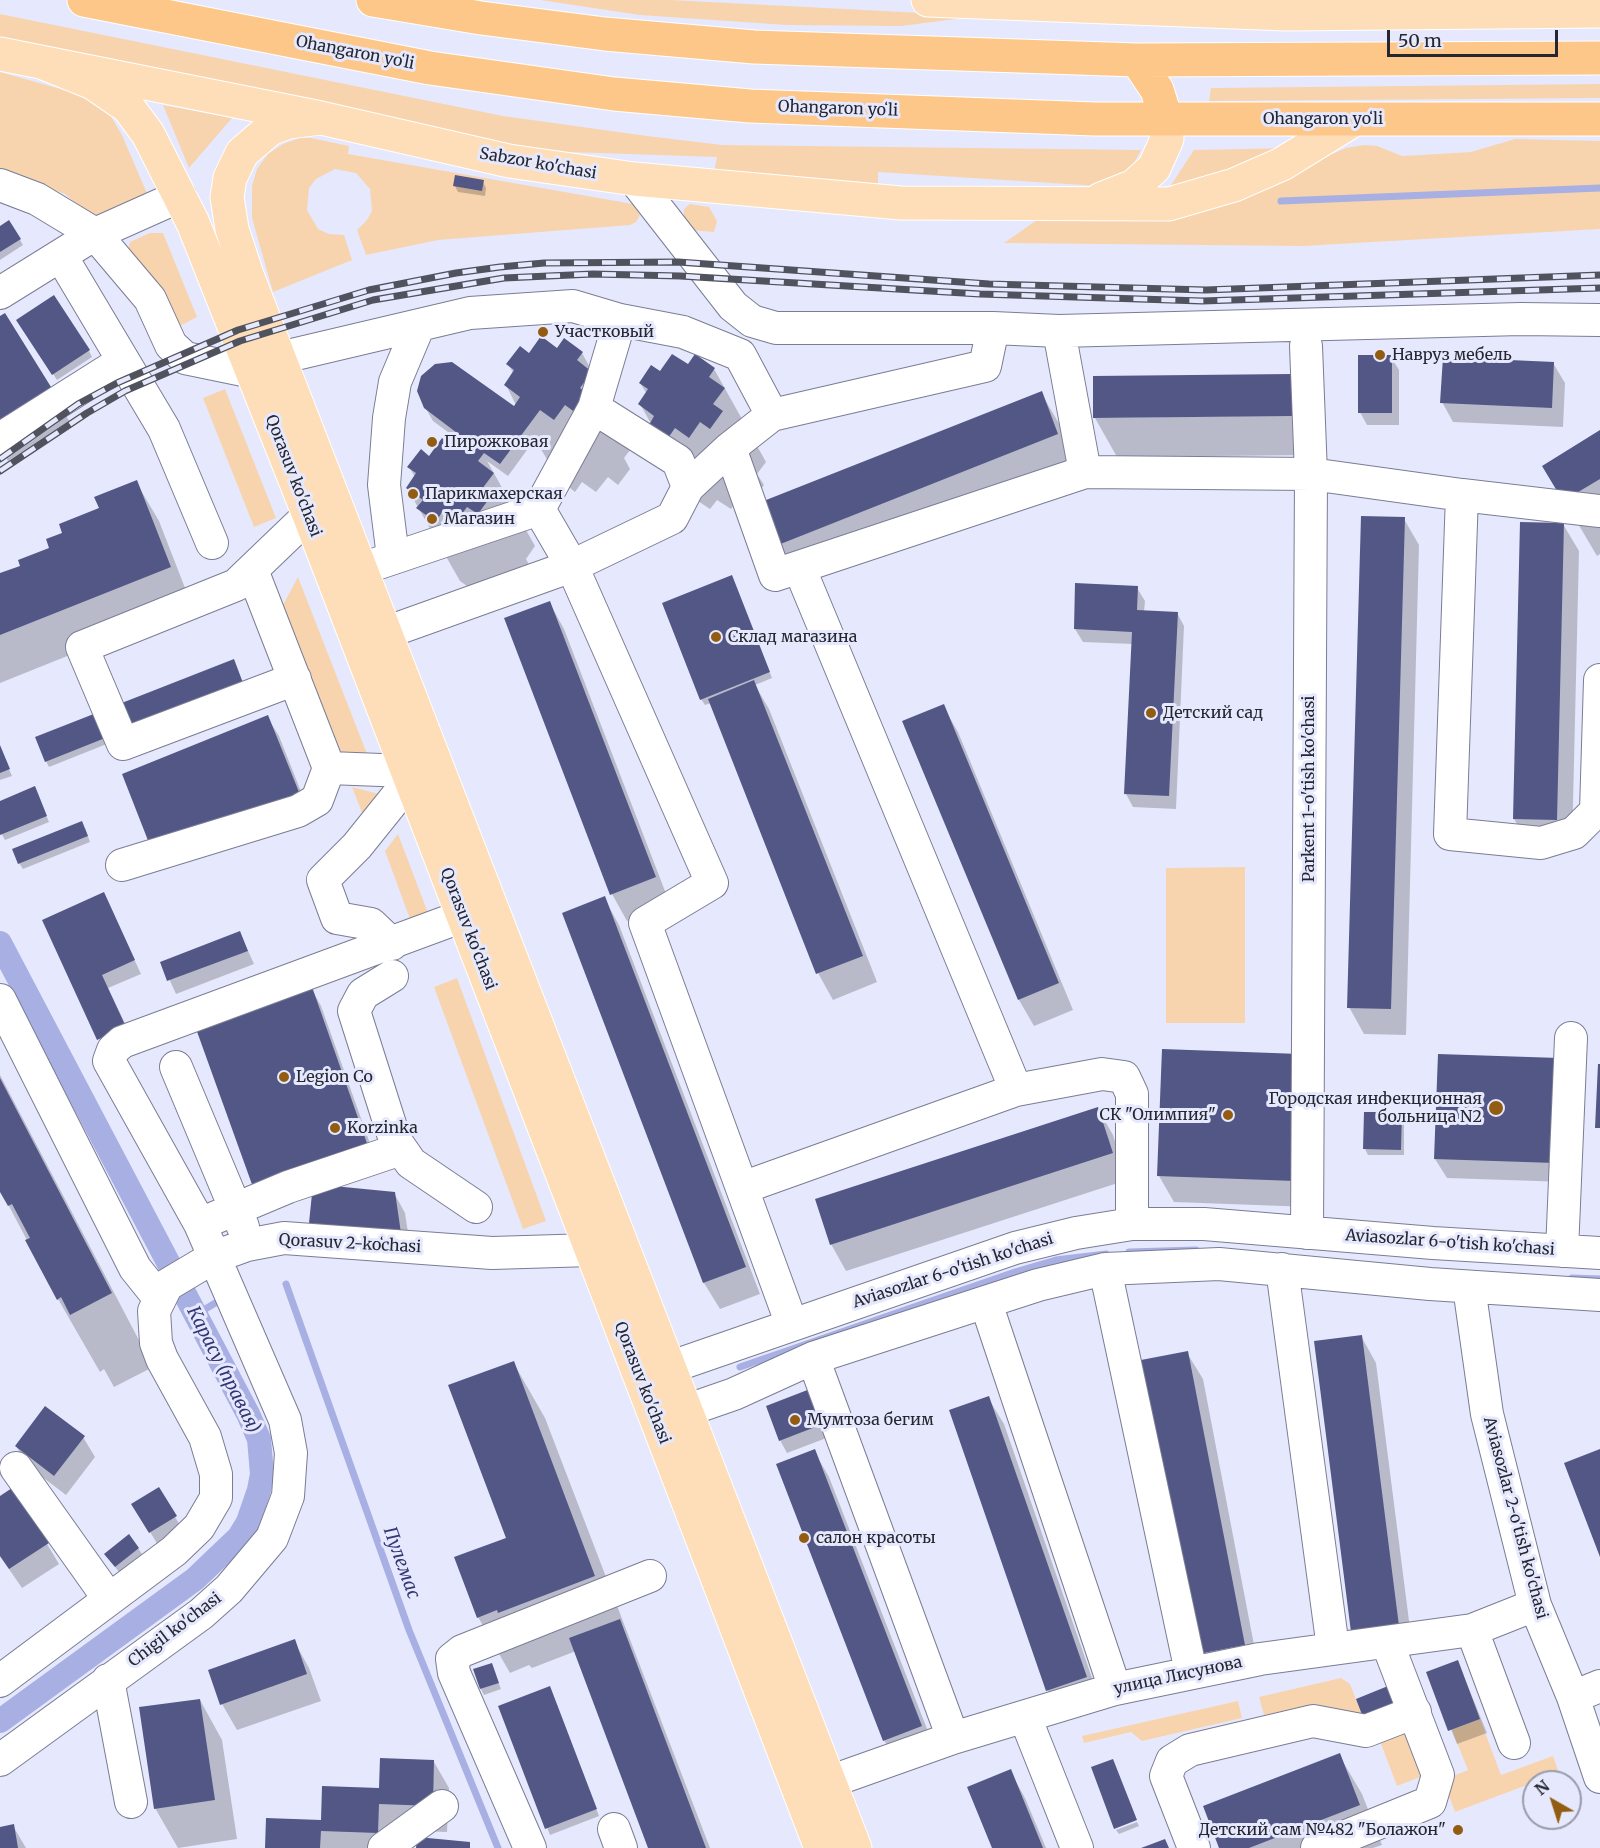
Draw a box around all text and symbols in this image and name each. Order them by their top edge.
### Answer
scale bar [1390,18,1561,56]
text: 50 m [1398,29,1442,52]
street label: Ohangaron yoʻli [294,32,416,74]
street label: Ohangaron yoʻli [778,97,898,121]
street label: Ohangaron yoʻli [1263,109,1383,129]
street label: Sabzor ko'chasi [478,144,598,184]
place label: Участковый [555,322,654,342]
marker: Участковый [536,325,550,339]
place label: Навруз мебель [1392,345,1512,365]
marker: Навруз мебель [1373,348,1387,362]
street label: Qorasuv ko'chasi [261,412,325,540]
place label: Пирожковая [444,432,548,452]
marker: Пирожковая [425,435,439,449]
place label: Парикмахерская [425,484,563,504]
marker: Парикмахерская [406,487,420,501]
place label: Магазин [444,509,515,529]
marker: Магазин [425,512,439,526]
place label: Склад магазина [728,627,857,647]
marker: Склад магазина [709,630,723,644]
street label: Parkent 1-o'tish ko'chasi [1299,696,1319,882]
place label: Детский сад [1163,703,1263,723]
marker: Детский сад [1144,706,1158,720]
street label: Qorasuv ko'chasi [436,865,500,993]
place label: Legion Co [296,1067,373,1087]
marker: Legion Co [277,1070,291,1084]
place label: Городская инфекционная больница N2 [1268,1089,1482,1127]
marker: Городская инфекционная больница N2 [1487,1099,1505,1117]
place label: СК "Олимпия" [1100,1105,1216,1125]
marker: СК "Олимпия" [1221,1108,1235,1122]
place label: Korzinka [347,1118,418,1138]
marker: Korzinka [328,1121,342,1135]
street label: Aviasozlar 6-o'tish ko'chasi [1345,1226,1555,1260]
street label: Aviasozlar 6-o'tish ko'chasi [850,1229,1056,1313]
street label: Qorasuv 2-koʻchasi [278,1231,422,1257]
water label: Карасу (правая) [182,1303,264,1437]
street label: Qorasuv ko'chasi [610,1319,674,1447]
place label: Мумтоза бегим [807,1410,934,1430]
marker: Мумтоза бегим [788,1413,802,1427]
street label: Aviasozlar 2-o'tish ko'chasi [1479,1415,1551,1621]
water label: Пулемас [378,1524,424,1602]
place label: салон красоты [816,1528,936,1548]
marker: салон красоты [797,1531,811,1545]
street label: Chigil ko'chasi [125,1589,225,1671]
street label: улица Лисунова [1112,1653,1244,1699]
north arrow [1522,1770,1582,1830]
text: N [1531,1776,1553,1799]
place label: Детский сам №482 "Болажон" [1199,1820,1446,1840]
marker: Детский сам №482 "Болажон" [1451,1823,1465,1837]

